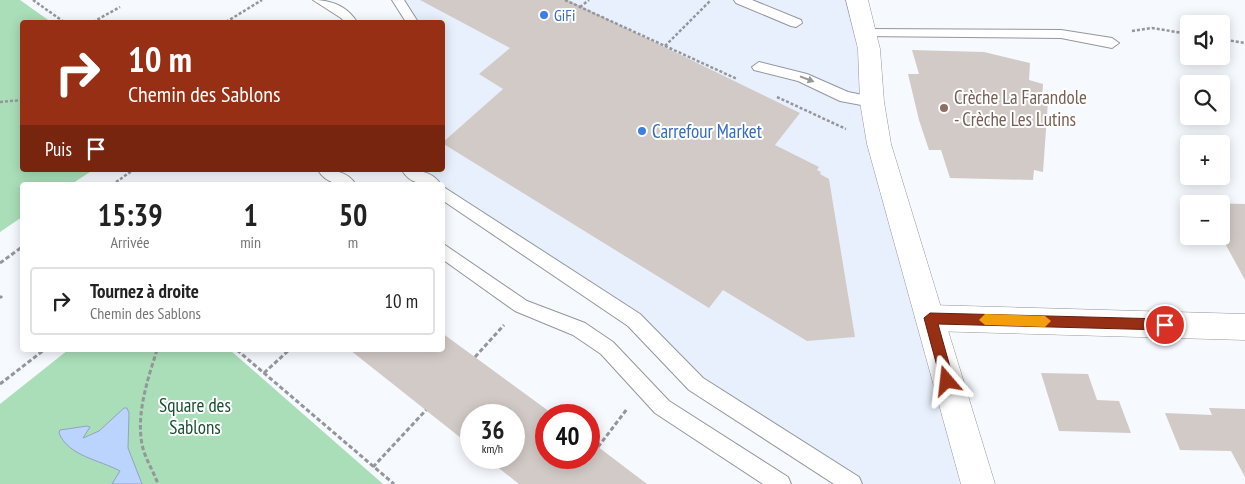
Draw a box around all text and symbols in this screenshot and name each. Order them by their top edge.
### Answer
place label: GiFi [554,5,575,25]
marker: GiFi [538,9,550,21]
map controls [1180,15,1230,245]
button: sound [1180,15,1230,65]
text: 10 m [128,36,192,82]
icon: right [45,40,110,105]
button: search [1180,75,1230,125]
one-way arrow [799,76,814,83]
text: Chemin des Sablons [128,80,280,108]
place label: Crèche La Farandole - Crèche Les Lutins [954,85,1087,131]
marker: Crèche La Farandole - Crèche Les Lutins [938,102,950,114]
place label: Carrefour Market [652,119,763,143]
marker: Carrefour Market [636,125,648,137]
icon: arrive [82,135,110,163]
button: + [1180,135,1230,185]
text: Puis [45,137,72,161]
text: 15:39 [98,195,163,234]
text: 1 [243,195,258,234]
text: 50 [339,195,367,234]
button: − [1180,195,1230,245]
text: Arrivée [111,232,150,252]
text: min [240,232,261,252]
text: m [348,232,358,252]
text: Tournez à droite [90,279,199,303]
icon: right [47,287,75,315]
text: 10 m [385,289,418,313]
text: Chemin des Sablons [90,303,201,323]
pin [1144,304,1186,346]
icon: arrive [1151,311,1179,339]
position arrow [920,354,972,406]
park label: Square des Sablons [159,393,231,439]
speed limit sign: 40 [535,404,600,469]
text: 36 [481,414,504,446]
text: km/h [482,441,503,456]

